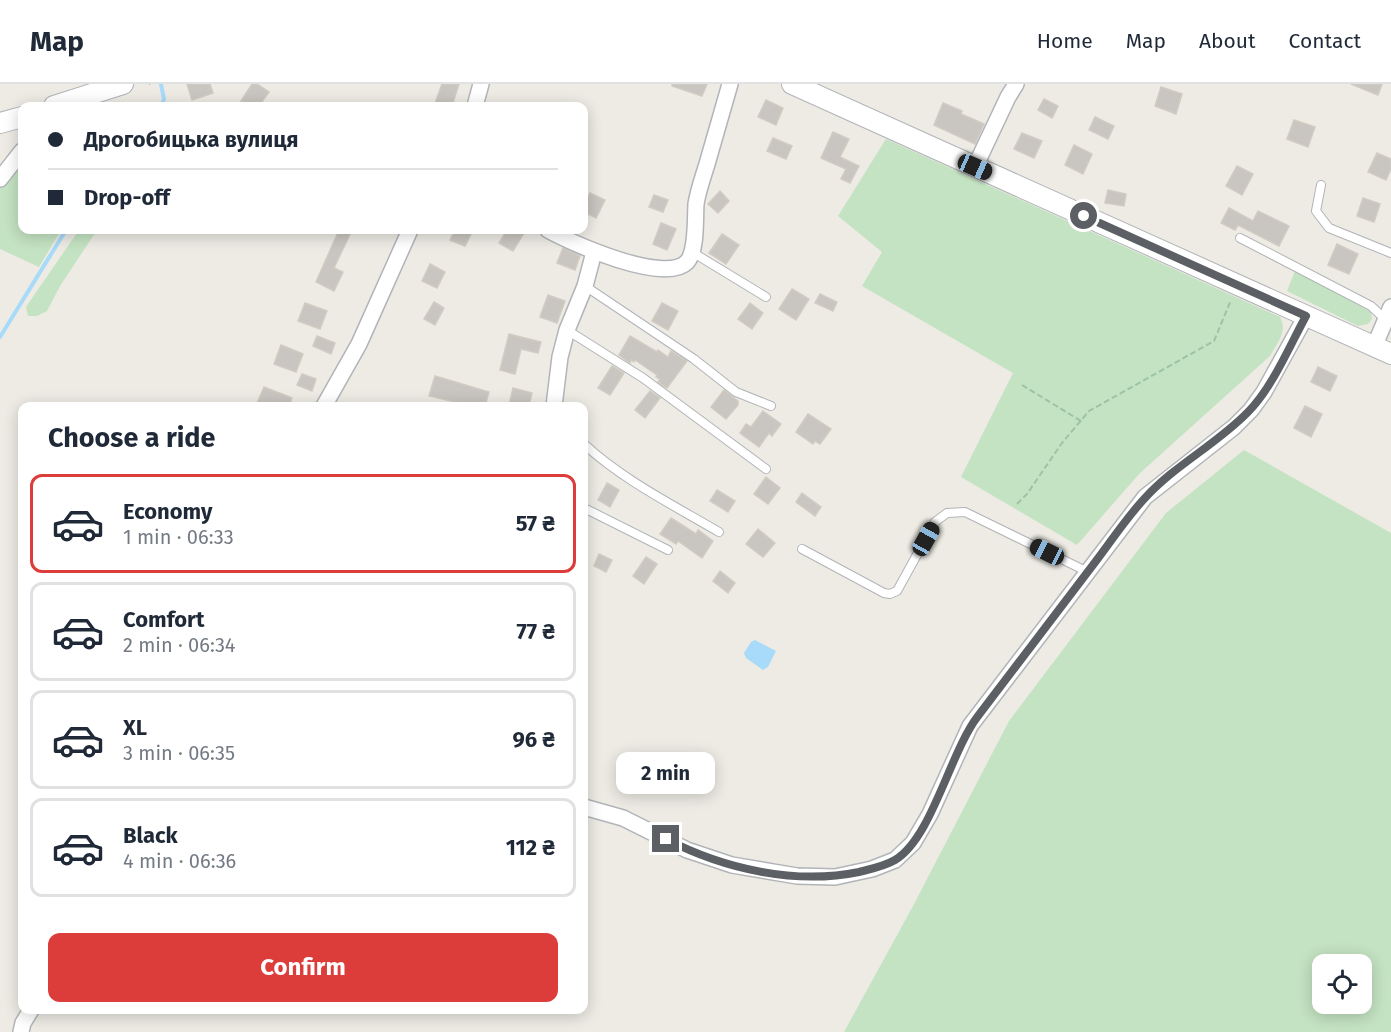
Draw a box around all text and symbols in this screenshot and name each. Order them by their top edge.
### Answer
text: Map [30,25,84,58]
text: Home [1037,28,1093,54]
text: Map [1126,28,1166,54]
text: About [1199,28,1256,54]
text: Contact [1289,28,1361,54]
text: Дрогобицька вулиця [84,126,299,153]
car [955,151,995,183]
text: Drop-off [84,184,170,211]
route start [1070,202,1097,229]
text: Choose a ride [48,422,215,454]
icon: car [51,497,105,551]
text: Economy [123,498,212,525]
text: 57 ₴ [516,510,555,537]
car [909,519,943,559]
text: 1 min · 06:33 [123,525,234,549]
car [1027,536,1067,568]
icon: car [51,605,105,659]
text: Comfort [123,606,204,633]
text: 77 ₴ [517,618,555,645]
text: 2 min · 06:34 [123,633,235,657]
icon: car [51,713,105,767]
text: XL [123,714,147,741]
text: 96 ₴ [512,726,555,753]
text: 3 min · 06:35 [123,741,235,765]
callout: 2 min [616,752,716,794]
text: 2 min [641,761,690,785]
icon: car [51,821,105,875]
text: Black [123,822,178,849]
route end [652,825,679,852]
text: 112 ₴ [506,834,555,861]
text: 4 min · 06:36 [123,849,236,873]
button: Confirm [48,933,558,1002]
map controls [1312,954,1372,1014]
button: locate [1312,954,1372,1014]

